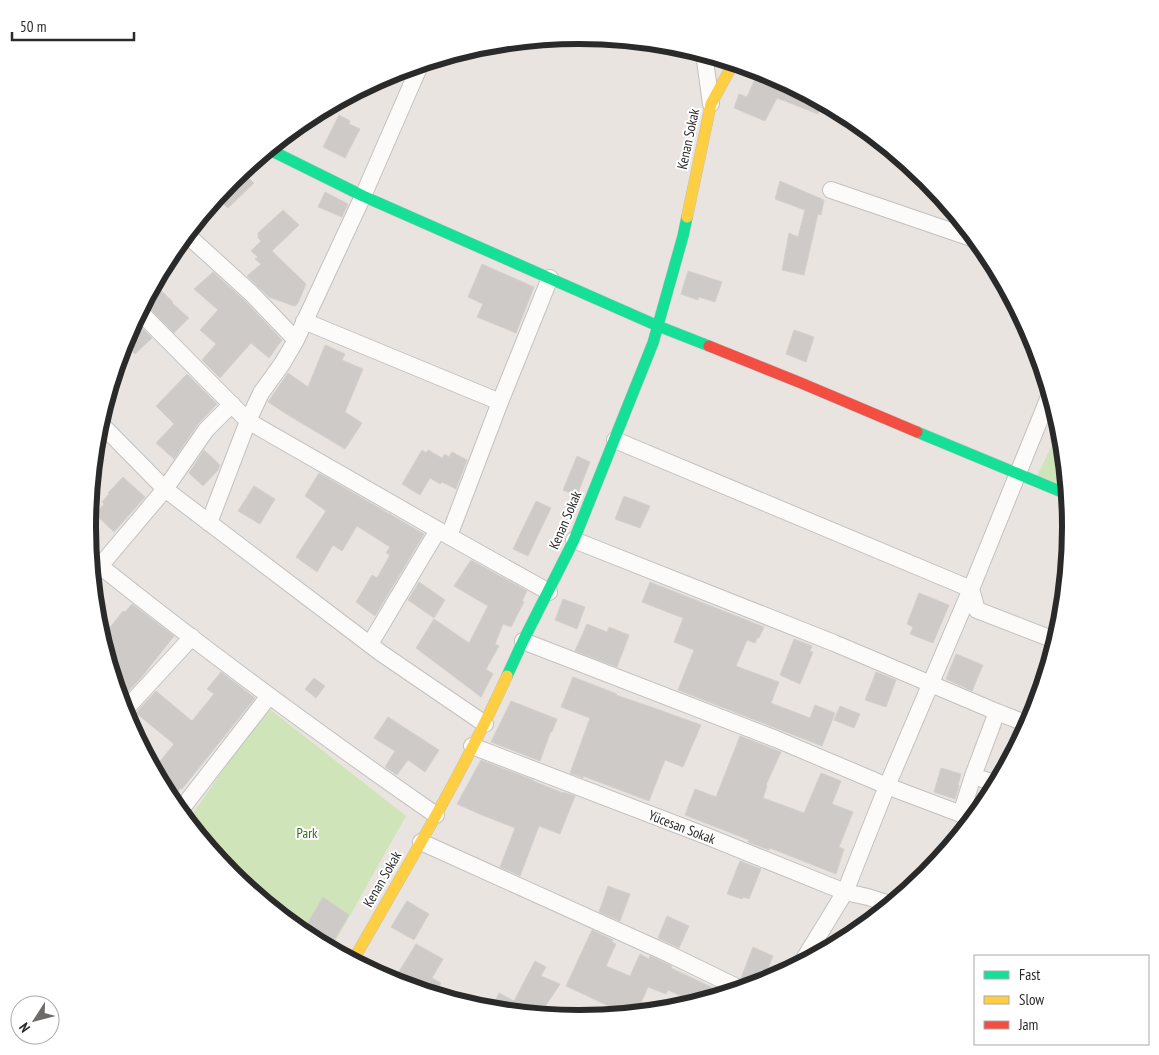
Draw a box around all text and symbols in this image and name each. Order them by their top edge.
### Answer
scale bar [12,10,135,42]
text: 50 m [20,17,46,36]
street label: Kenan Sokak [673,107,703,171]
street label: Kenan Sokak [545,488,586,552]
street label: Yücesan Sokak [646,806,719,848]
park label: Park [297,824,318,842]
street label: Kenan Sokak [359,847,405,910]
legend [974,955,1149,1045]
text: Fast [1019,965,1040,984]
text: Slow [1019,990,1044,1009]
north arrow [10,995,60,1045]
text: Jam [1018,1015,1038,1034]
text: N [15,1019,34,1036]

